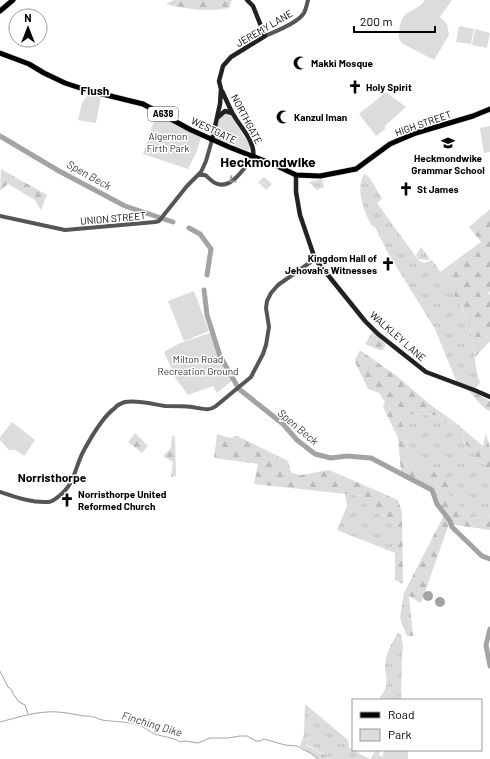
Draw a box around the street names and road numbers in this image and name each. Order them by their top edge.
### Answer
street label: JEREMY LANE [233,7,295,49]
street label: NORTHGATE [229,92,265,146]
road number: A638 [148,107,178,121]
street label: HIGH STREET [393,108,453,138]
street label: WESTGATE [189,114,239,146]
street label: UNION STREET [80,209,147,227]
street label: WALKLEY LANE [368,309,428,363]

